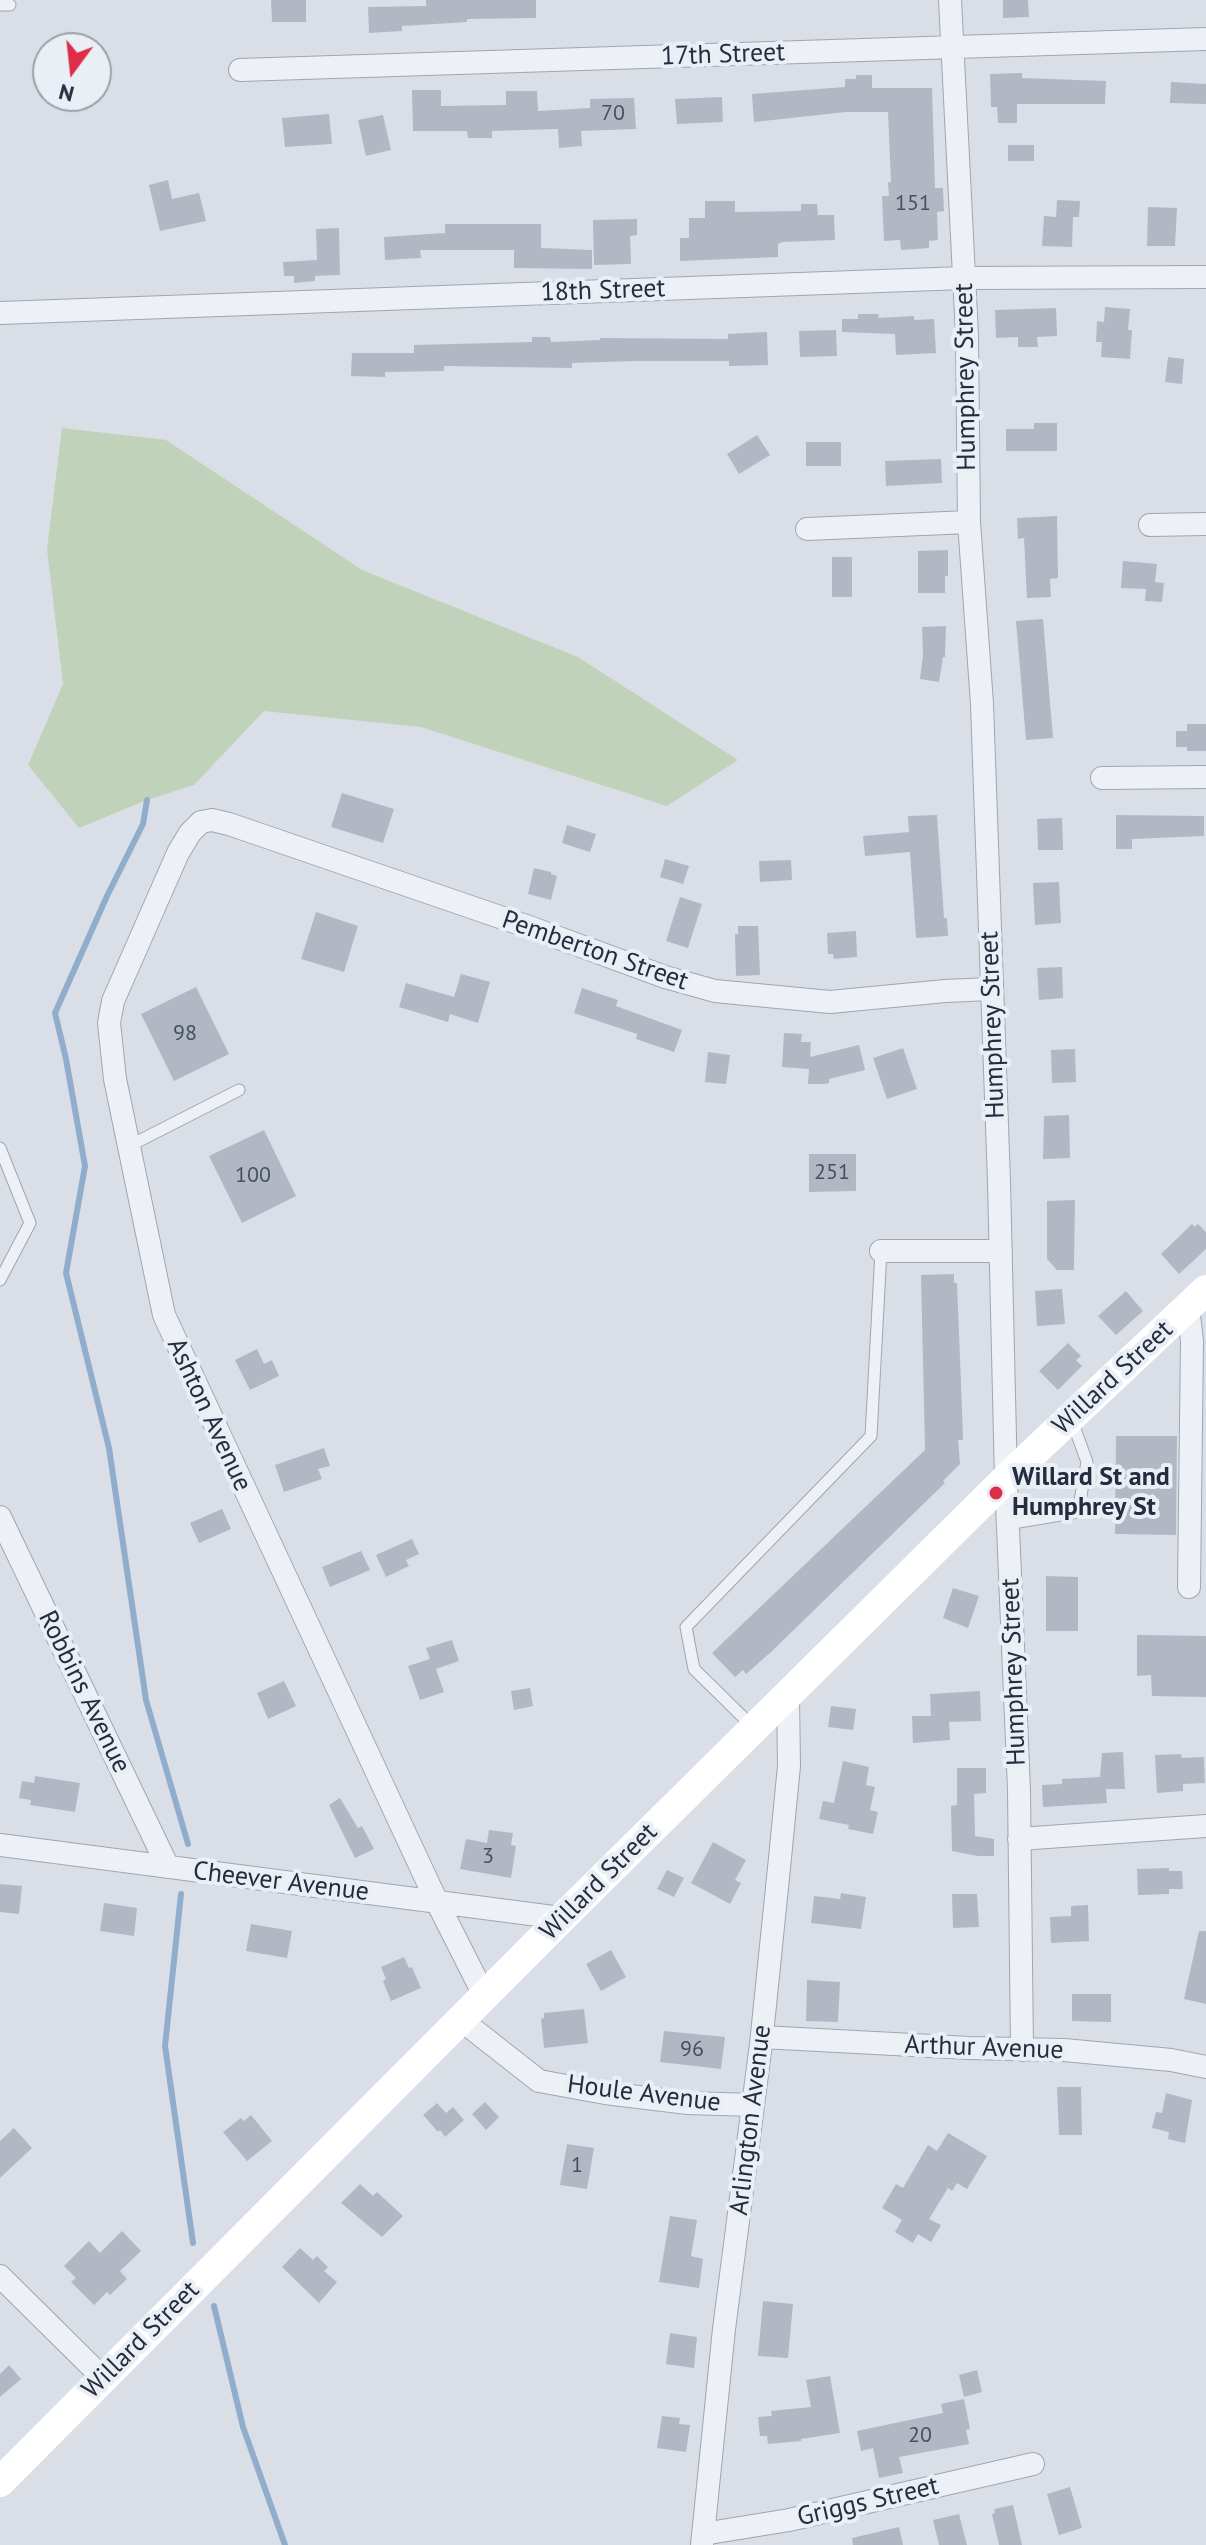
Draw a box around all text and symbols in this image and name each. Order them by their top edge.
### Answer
north arrow [32,32,112,112]
street label: 17th Street [660,37,786,73]
text: N [56,78,77,109]
house number: 70 [601,101,625,127]
house number: 151 [895,191,931,217]
street label: 18th Street [540,273,666,309]
street label: Humphrey Street [949,283,983,471]
street label: Pemberton Street [498,905,692,997]
street label: Humphrey Street [974,931,1012,1119]
house number: 98 [173,1021,197,1047]
house number: 251 [814,1160,850,1186]
house number: 100 [235,1163,271,1189]
street label: Willard Street [1047,1315,1179,1441]
street label: Ashton Avenue [160,1334,258,1496]
place label: Willard St and Humphrey St [1012,1462,1170,1524]
marker: Willard St and Humphrey St [987,1484,1005,1502]
street label: Humphrey Street [995,1578,1033,1766]
street label: Robbins Avenue [31,1606,137,1778]
street label: Willard Street [534,1817,664,1947]
house number: 3 [482,1844,494,1870]
street label: Cheever Avenue [191,1856,371,1908]
street label: Arlington Avenue [724,2023,778,2217]
street label: Arthur Avenue [904,2030,1064,2066]
house number: 96 [680,2037,704,2063]
street label: Houle Avenue [565,2069,723,2119]
house number: 1 [571,2153,583,2179]
street label: Willard Street [76,2275,206,2405]
house number: 20 [908,2423,932,2449]
street label: Griggs Street [794,2471,942,2533]

